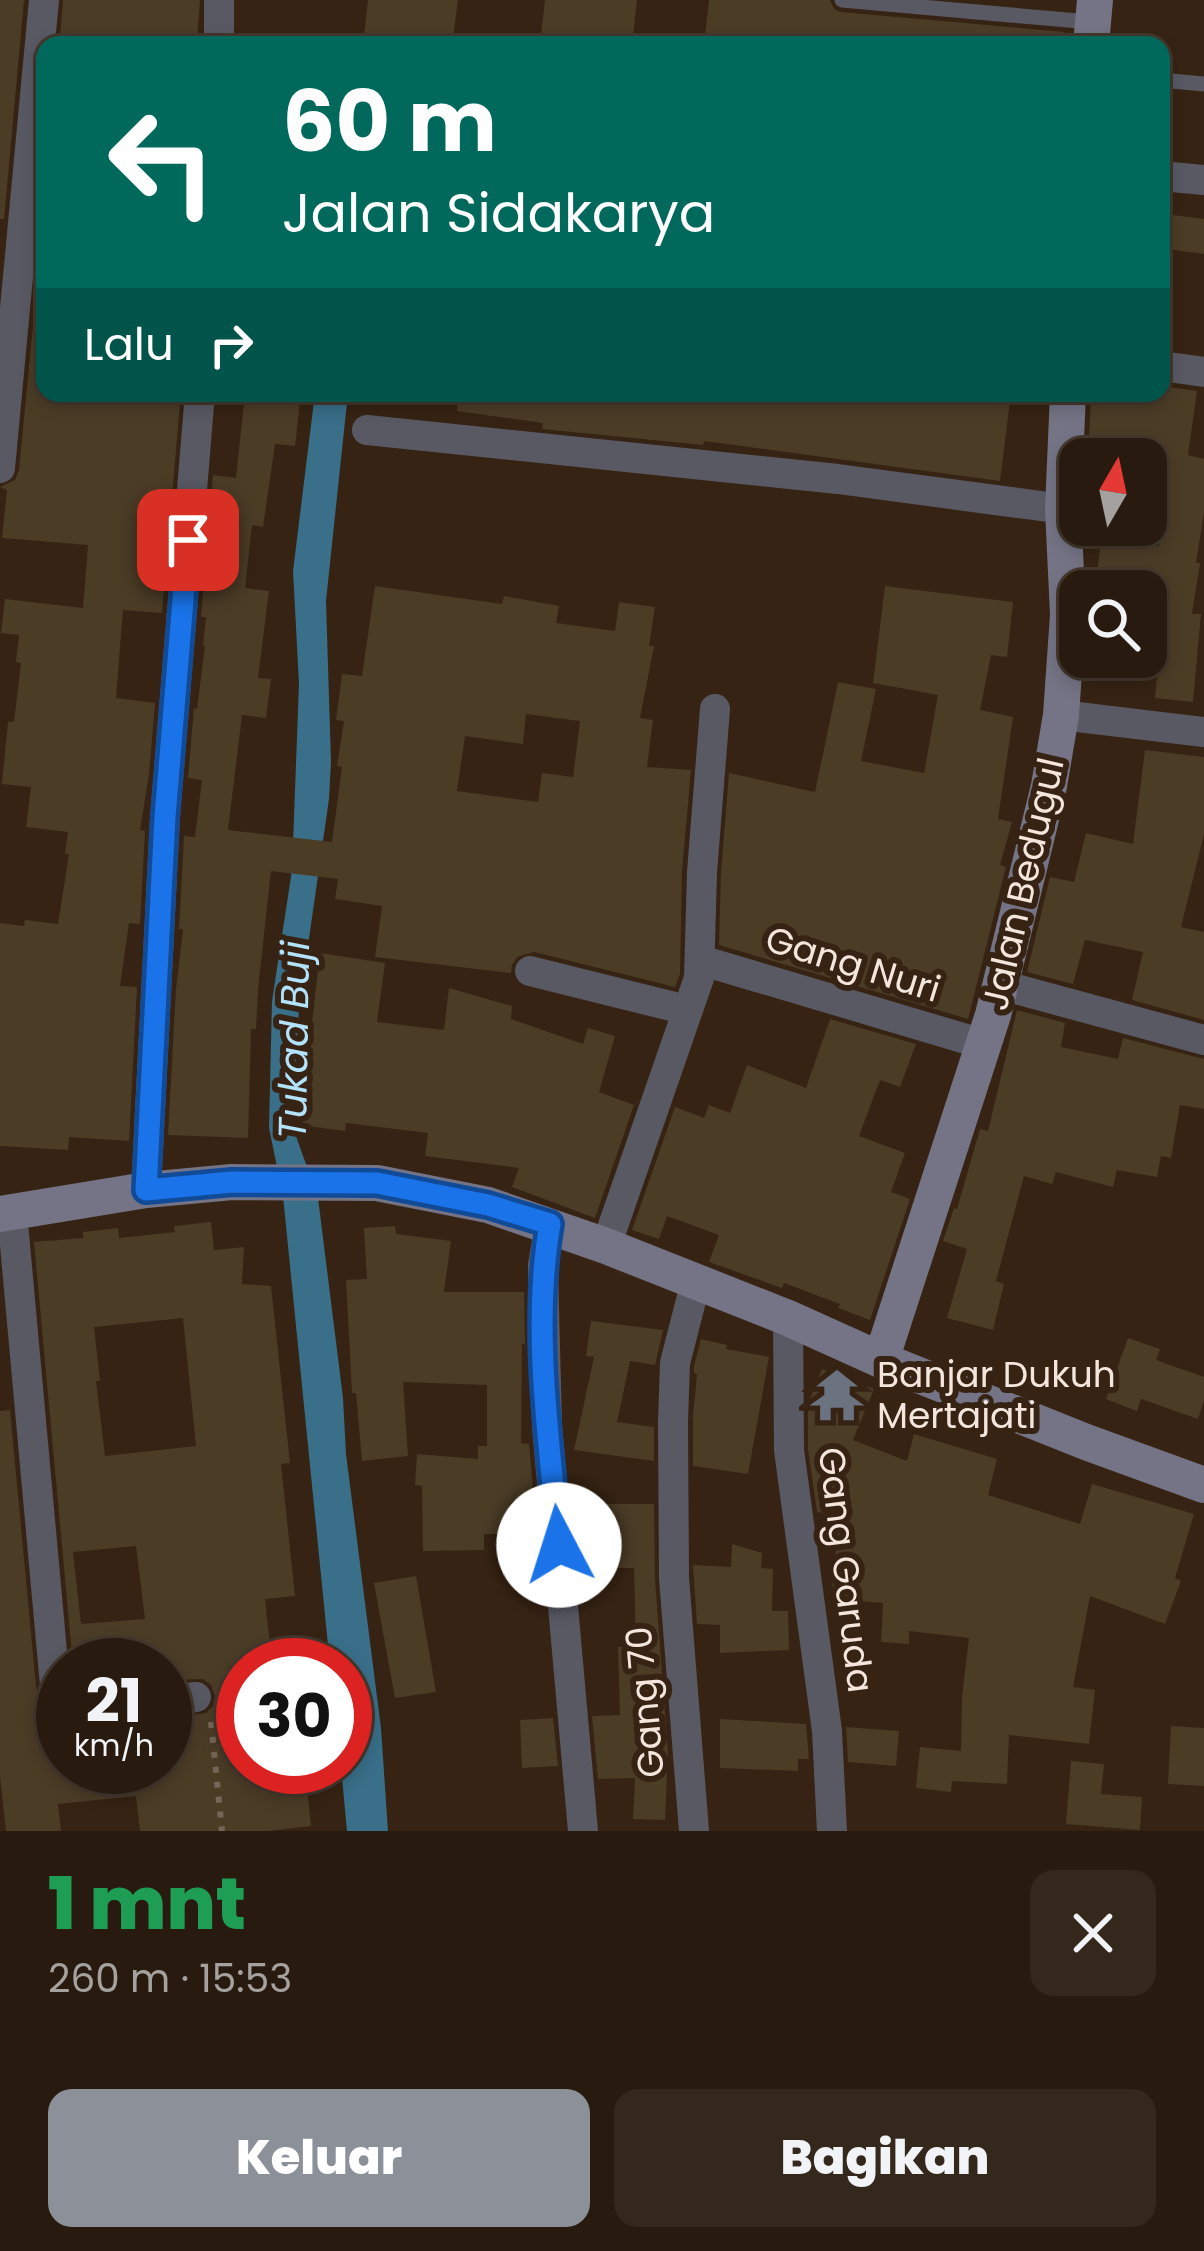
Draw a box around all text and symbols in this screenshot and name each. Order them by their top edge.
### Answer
text: 60 m [282,63,497,180]
icon: left [84,84,240,240]
text: Jalan Sidakarya [282,175,715,251]
icon: right [198,312,264,378]
text: Lalu [84,313,174,376]
north arrow [1059,438,1167,546]
map controls [1059,438,1167,678]
pin [137,489,239,591]
icon: arrive [155,507,221,573]
button: search [1059,570,1167,678]
street label: Jalan Bedugul [969,753,1077,1015]
street label: Gang Nuri [759,913,947,1015]
water label: Tukad Buji [265,939,323,1140]
place label: Banjar Dukuh Mertajati [877,1349,1116,1441]
temple icon: Banjar Dukuh Mertajati [808,1366,866,1424]
street label: Gang Garuda [806,1444,886,1696]
position arrow [496,1482,622,1608]
street label: Gang 70 [613,1624,677,1780]
speed limit sign: 30 [216,1638,372,1794]
text: 21 [86,1659,142,1743]
text: km/h [74,1724,154,1767]
text: 1 mnt [48,1853,246,1954]
button: close [1030,1870,1156,1996]
text: 260 m · 15:53 [48,1951,292,2006]
button: Keluar [48,2089,590,2227]
button: Bagikan [614,2089,1156,2227]

